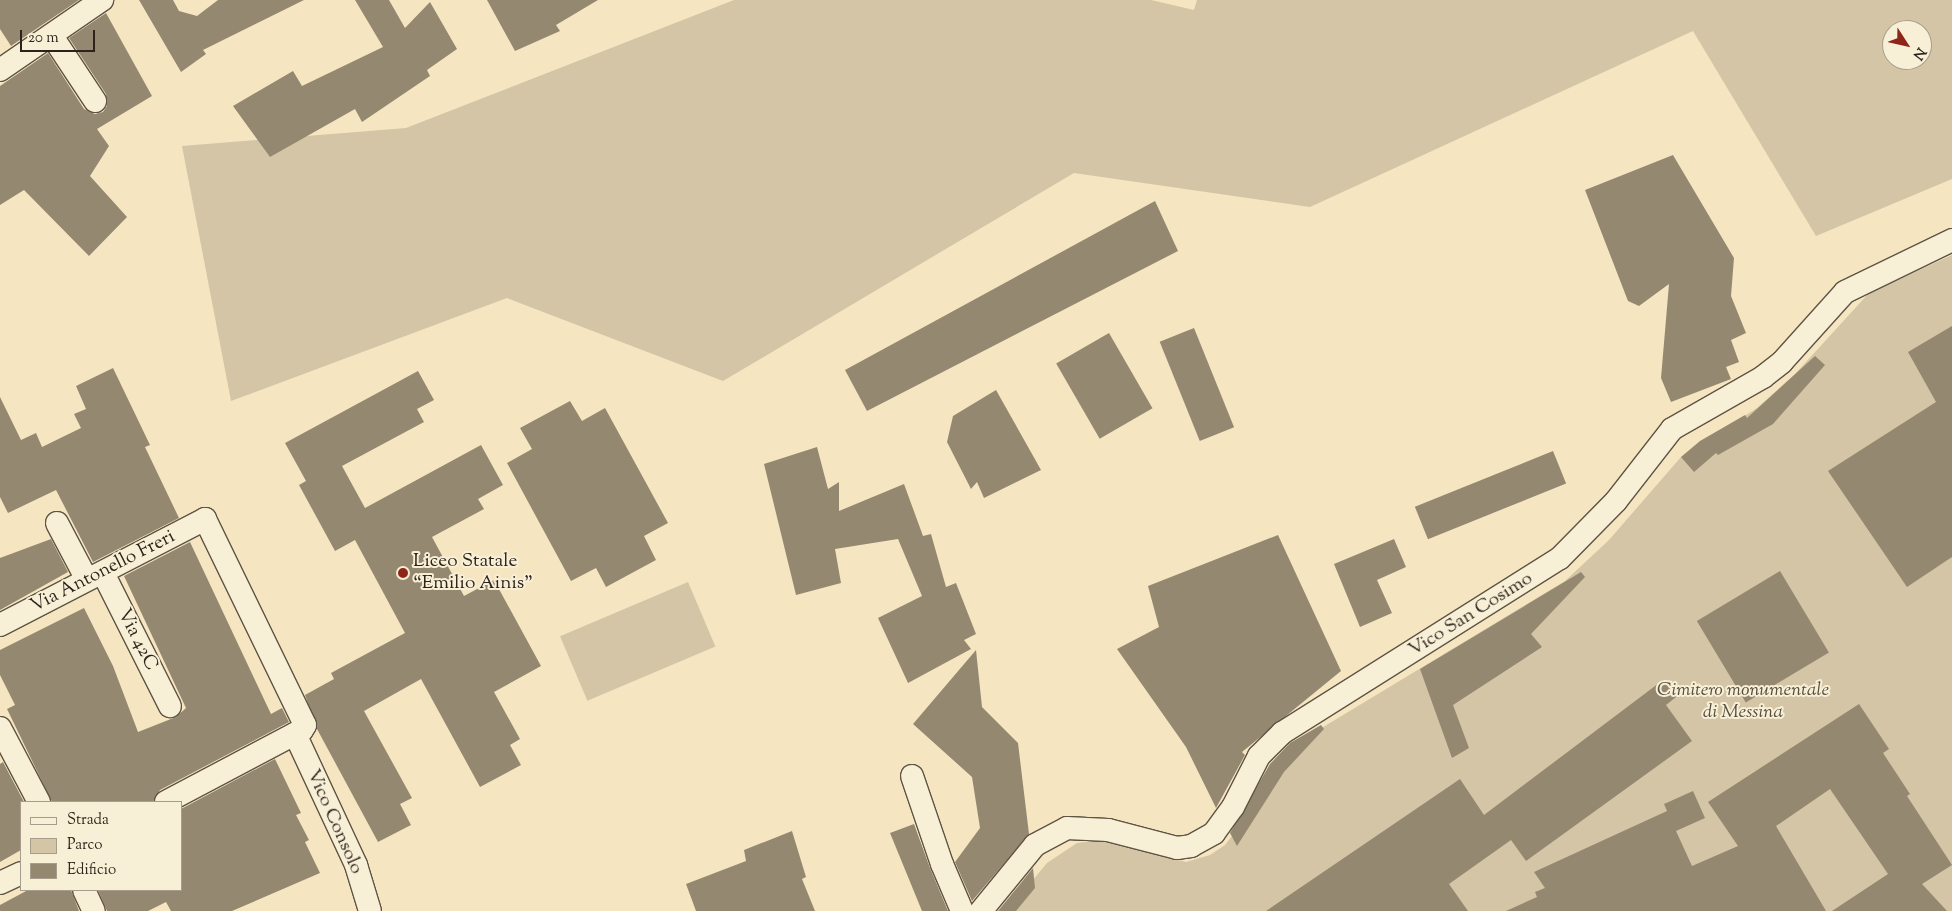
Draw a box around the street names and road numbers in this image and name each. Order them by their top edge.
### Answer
street label: Via Antonello Freri [27,526,179,618]
street label: Vico San Cosimo [1405,568,1537,662]
street label: Via 42C [112,605,162,675]
street label: Vico Consolo [301,766,367,878]

